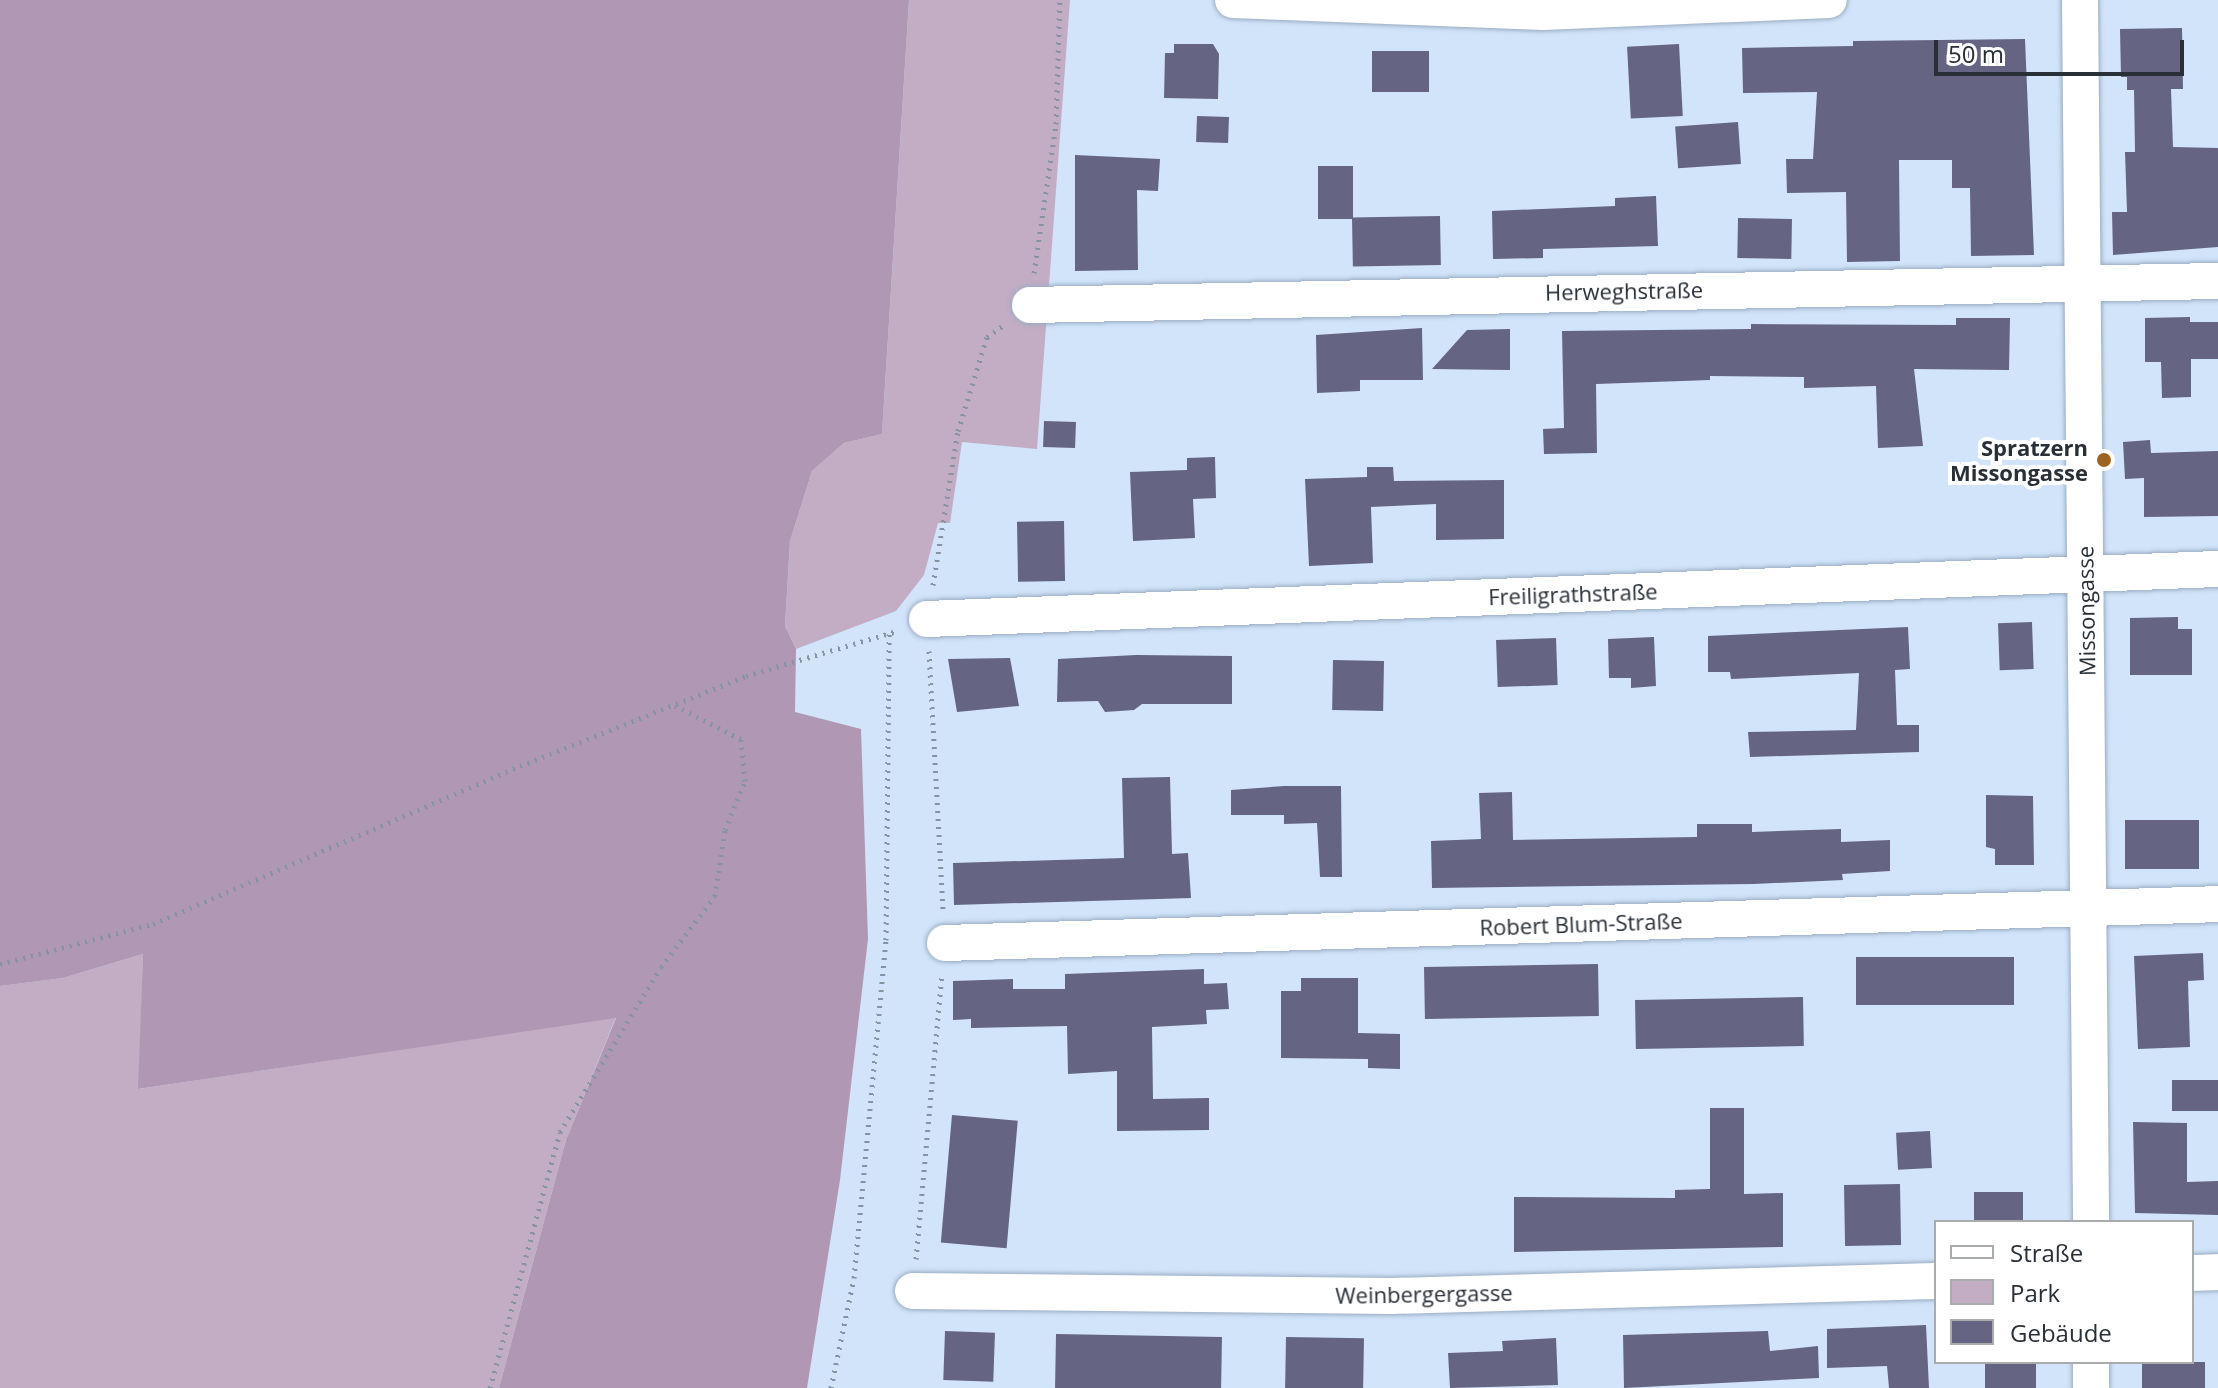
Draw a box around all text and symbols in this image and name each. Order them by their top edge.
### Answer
scale bar [1938,24,2188,74]
text: 50 m [1948,37,2004,70]
street label: Herweghstraße [1545,276,1703,306]
place label: Spratzern Missongasse [1950,434,2088,486]
marker: Spratzern Missongasse [2095,451,2113,469]
street label: Missongasse [2072,546,2100,676]
street label: Freiligrathstraße [1488,578,1658,610]
street label: Robert Blum-Straße [1479,907,1683,941]
legend [1934,1220,2194,1364]
text: Straße [2010,1236,2083,1269]
text: Park [2010,1276,2060,1309]
street label: Weinbergergasse [1335,1279,1513,1309]
text: Gebäude [2010,1316,2112,1349]

